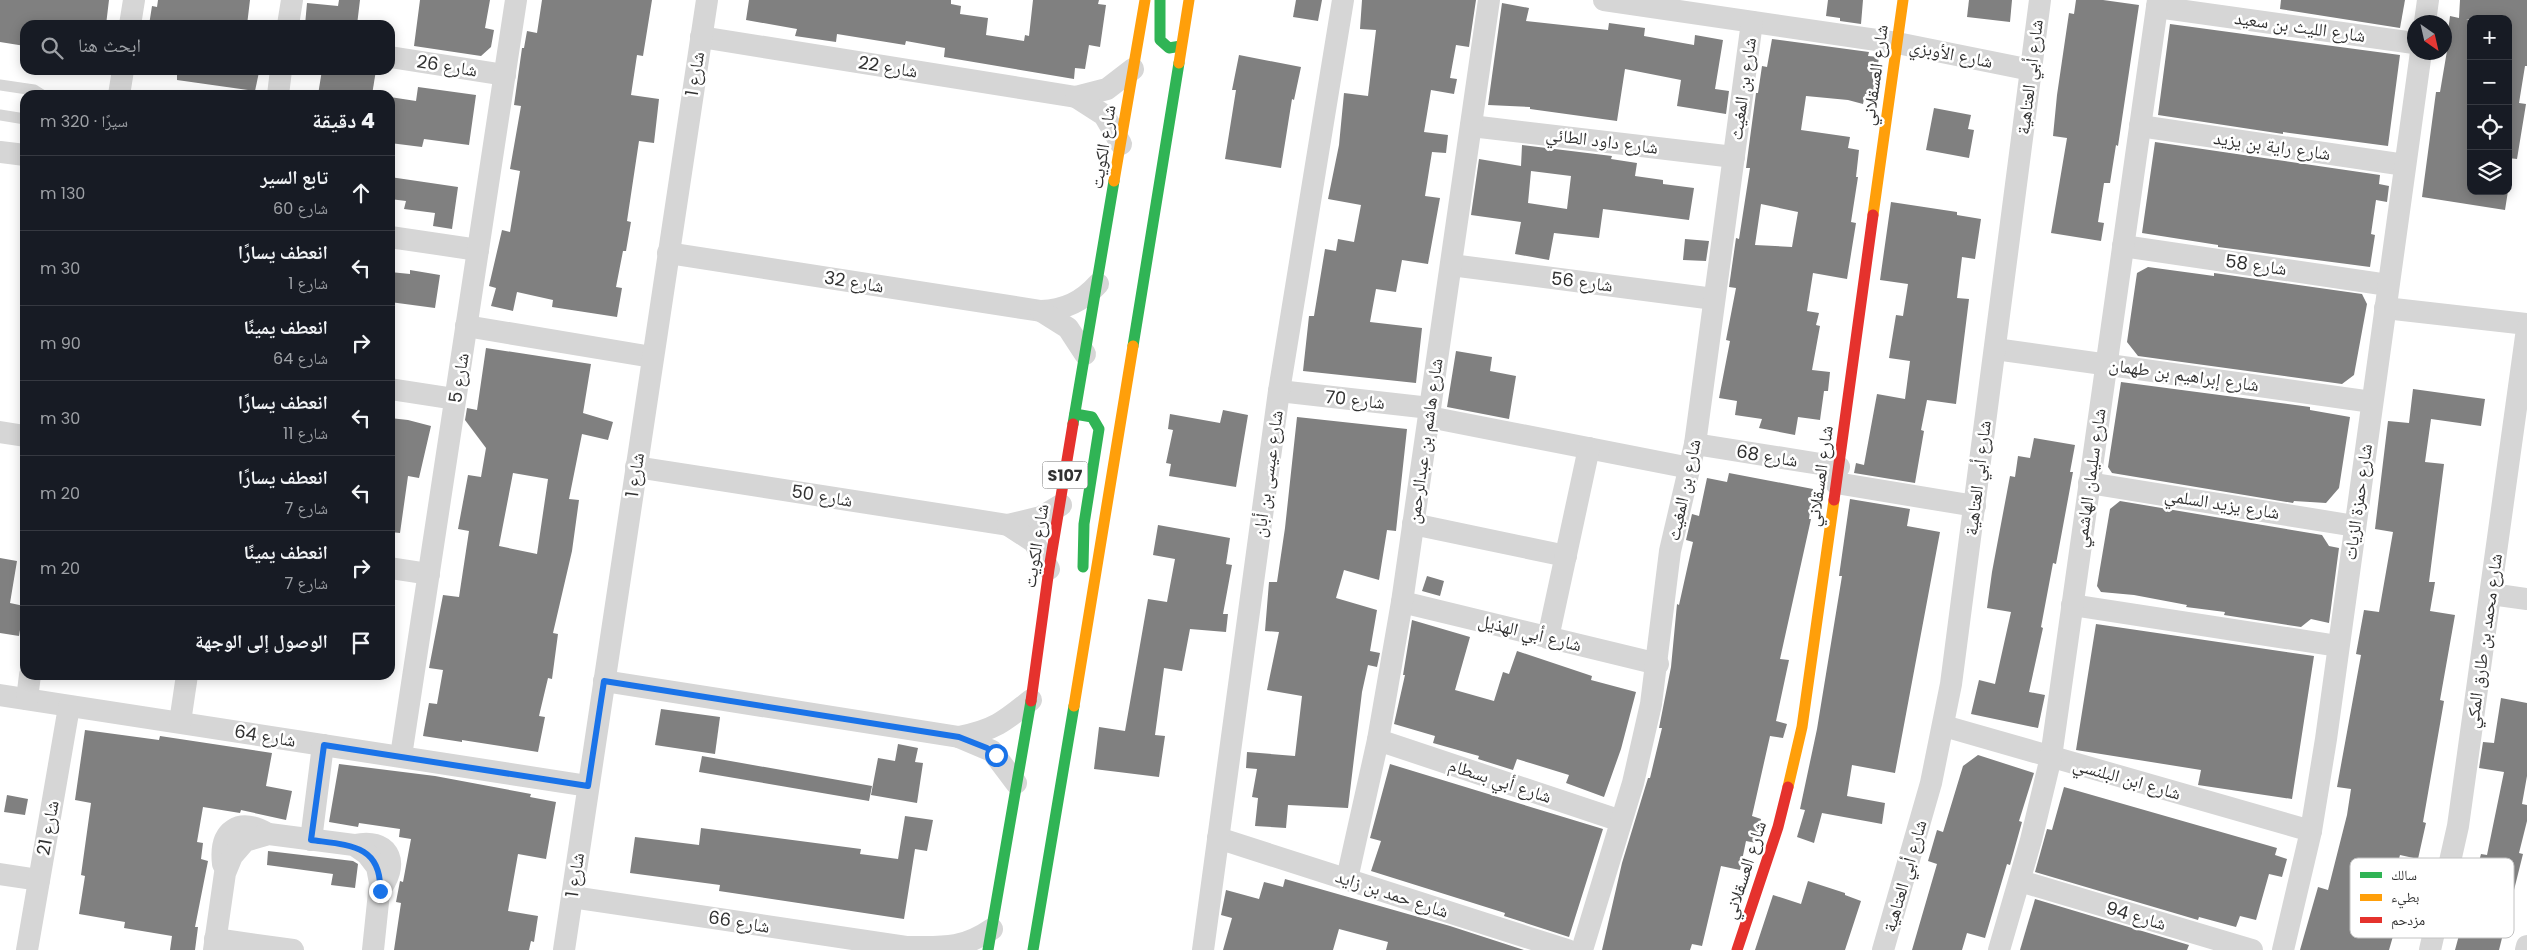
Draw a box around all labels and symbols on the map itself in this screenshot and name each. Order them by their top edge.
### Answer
street label: شارع الليث بن سعيد [2233,5,2367,48]
north arrow [2407,15,2452,60]
street label: شارع أبي العتاهية [2010,18,2052,136]
street label: شارع العسقلاني [1855,23,1897,127]
street label: شارع الأوبزي [1907,33,1995,76]
street label: شارع بن المغيث [1723,36,1762,142]
street label: شارع 26 [415,48,479,83]
street label: شارع 22 [857,49,920,84]
street label: شارع 1 [679,50,710,98]
street label: شارع الكويت [1084,103,1121,191]
street label: شارع داود الطائي [1544,121,1660,162]
street label: شارع راية بن يزيد [2212,125,2332,166]
street label: شارع 58 [2224,248,2288,281]
street label: شارع 32 [822,264,886,299]
street label: شارع 56 [1550,265,1614,298]
street label: شارع 5 [442,351,475,405]
street label: شارع إبراهيم بن طهمان [2107,352,2261,397]
street label: شارع هاشم بن عبدالرحمن [1401,357,1448,525]
street label: شارع 70 [1324,384,1386,415]
street label: شارع سليمان الهاشمي [2067,407,2114,549]
street label: شارع عيسى بن أبان [1246,409,1289,539]
street label: شارع أبي العتاهية [1958,419,2000,537]
street label: شارع العسقلاني [1800,424,1842,528]
street label: شارع بن المغيث [1661,437,1706,543]
street label: شارع 68 [1735,438,1800,473]
street label: شارع حمزة الزيات [2337,442,2378,562]
street label: شارع 1 [619,451,650,499]
road number: S107 [1042,462,1088,488]
street label: شارع 50 [790,478,854,513]
street label: شارع يزيد السلمي [2162,482,2281,527]
street label: شارع الكويت [1017,502,1054,590]
street label: شارع محمد بن طارق المكي [2459,552,2511,730]
street label: شارع أبي الهذيل [1475,608,1584,660]
street label: شارع 64 [233,718,298,753]
route start [985,744,1008,767]
street label: شارع ابن البلنسي [2070,751,2184,808]
street label: شارع أبي بسطام [1445,752,1555,811]
street label: شارع 21 [30,799,65,857]
street label: شارع أبي العتاهية [1877,817,1935,936]
street label: شارع العسقلاني [1717,818,1775,923]
street label: شارع 1 [559,851,590,899]
legend [2350,858,2514,938]
street label: شارع حمد بن زايد [1332,863,1452,924]
text: سالك [2391,865,2417,885]
route end [369,880,392,903]
text: بطيء [2391,887,2420,909]
street label: شارع 94 [2103,895,2169,936]
street label: شارع 66 [707,904,772,939]
text: مزدحم [2391,910,2425,930]

